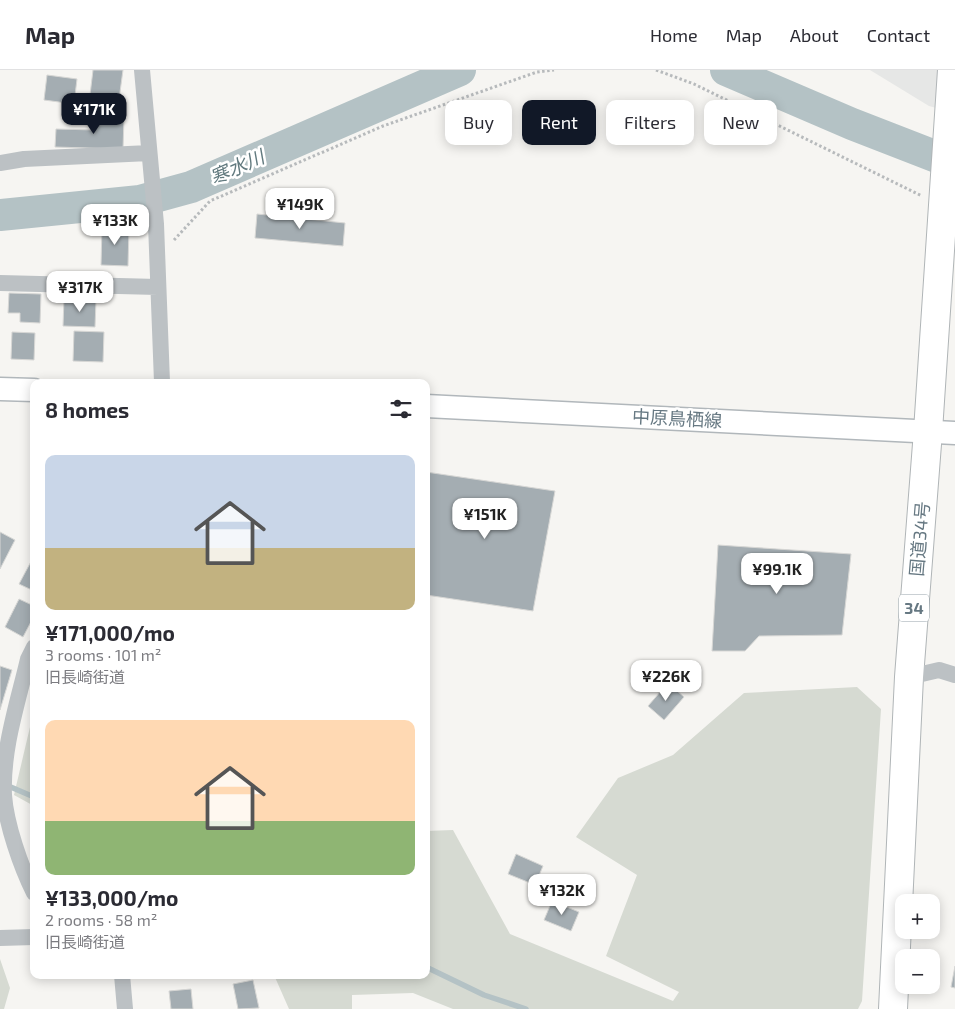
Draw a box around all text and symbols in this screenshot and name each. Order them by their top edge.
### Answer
text: Map [25,20,75,49]
text: Home [650,24,698,46]
text: Map [726,24,762,46]
text: About [790,24,839,46]
text: Contact [867,24,930,46]
pin: ¥171K [59,92,129,135]
text: ¥171K [72,99,116,118]
chip: Buy [445,100,512,145]
chip: Rent [522,100,596,145]
chip: Filters [606,100,694,145]
chip: New [704,100,777,145]
water label: 寒水川 [206,144,269,189]
pin: ¥149K [265,188,335,230]
text: ¥149K [276,194,324,213]
pin: ¥133K [80,204,150,246]
text: ¥133K [92,210,138,229]
pin: ¥317K [45,270,115,313]
text: ¥317K [57,277,103,296]
icon: filters [387,395,415,423]
text: 8 homes [45,397,129,422]
street label: 中原鳥栖線 [632,405,723,431]
icon: home [185,488,275,578]
pin: ¥151K [450,498,520,540]
street label: 国道34号 [905,501,933,577]
text: ¥151K [463,504,507,523]
pin: ¥99.1K [736,552,818,595]
text: ¥99.1K [752,559,802,578]
road number: 34 [899,594,929,622]
text: ¥171,000/mo [45,620,175,645]
text: 3 rooms · 101 m² [45,645,162,664]
pin: ¥226K [631,660,701,702]
text: ¥226K [642,666,690,685]
text: 旧長崎街道 [45,667,125,686]
icon: home [185,753,275,843]
pin: ¥132K [527,874,597,916]
text: ¥132K [539,880,585,899]
text: ¥133,000/mo [45,885,179,910]
map controls [895,894,940,994]
button: + [895,894,940,939]
text: 2 rooms · 58 m² [45,910,158,929]
text: 旧長崎街道 [45,932,125,951]
button: − [895,949,940,994]

